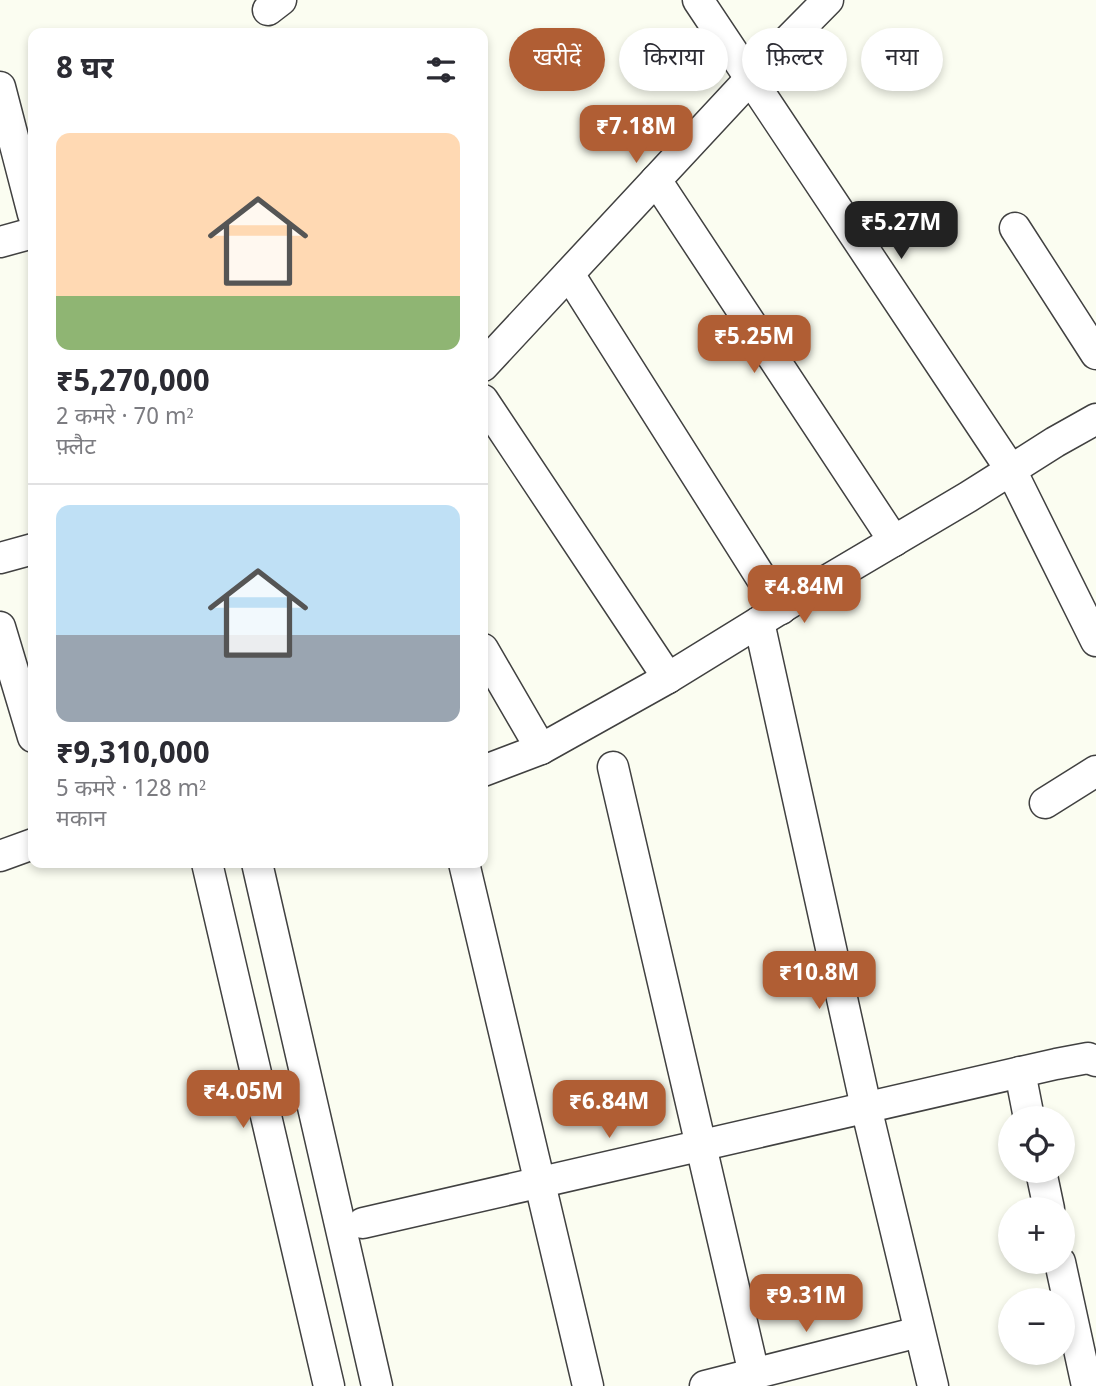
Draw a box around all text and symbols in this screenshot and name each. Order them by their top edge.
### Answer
chip: खरीदें [509,28,605,91]
chip: किराया [619,28,728,91]
chip: फ़िल्टर [742,28,847,91]
chip: नया [861,28,943,91]
text: 8 घर [56,51,113,90]
icon: filters [422,51,460,89]
pin: ₹7.18M [579,106,693,165]
text: ₹7.18M [596,113,676,143]
icon: home [195,178,321,304]
pin: ₹5.27M [844,202,958,261]
text: ₹5.27M [861,209,941,239]
pin: ₹5.25M [697,316,811,375]
text: ₹5.25M [714,323,794,353]
text: ₹5,270,000 [56,364,210,403]
text: 2 कमरे · 70 m² [56,403,193,433]
text: फ़्लैट [56,433,96,463]
icon: home [195,550,321,676]
pin: ₹4.84M [747,566,861,625]
text: ₹4.84M [764,573,844,603]
text: ₹9,310,000 [56,736,210,775]
text: 5 कमरे · 128 m² [56,775,206,805]
text: मकान [56,805,106,835]
pin: ₹10.8M [762,951,876,1011]
text: ₹10.8M [779,959,859,989]
pin: ₹4.05M [186,1070,300,1130]
text: ₹4.05M [203,1078,283,1108]
pin: ₹6.84M [552,1080,666,1140]
text: ₹6.84M [569,1088,649,1118]
map controls [998,1106,1075,1365]
button: locate [998,1106,1075,1183]
button: + [998,1197,1075,1274]
pin: ₹9.31M [749,1274,863,1334]
text: ₹9.31M [766,1282,846,1312]
button: − [998,1288,1075,1365]

